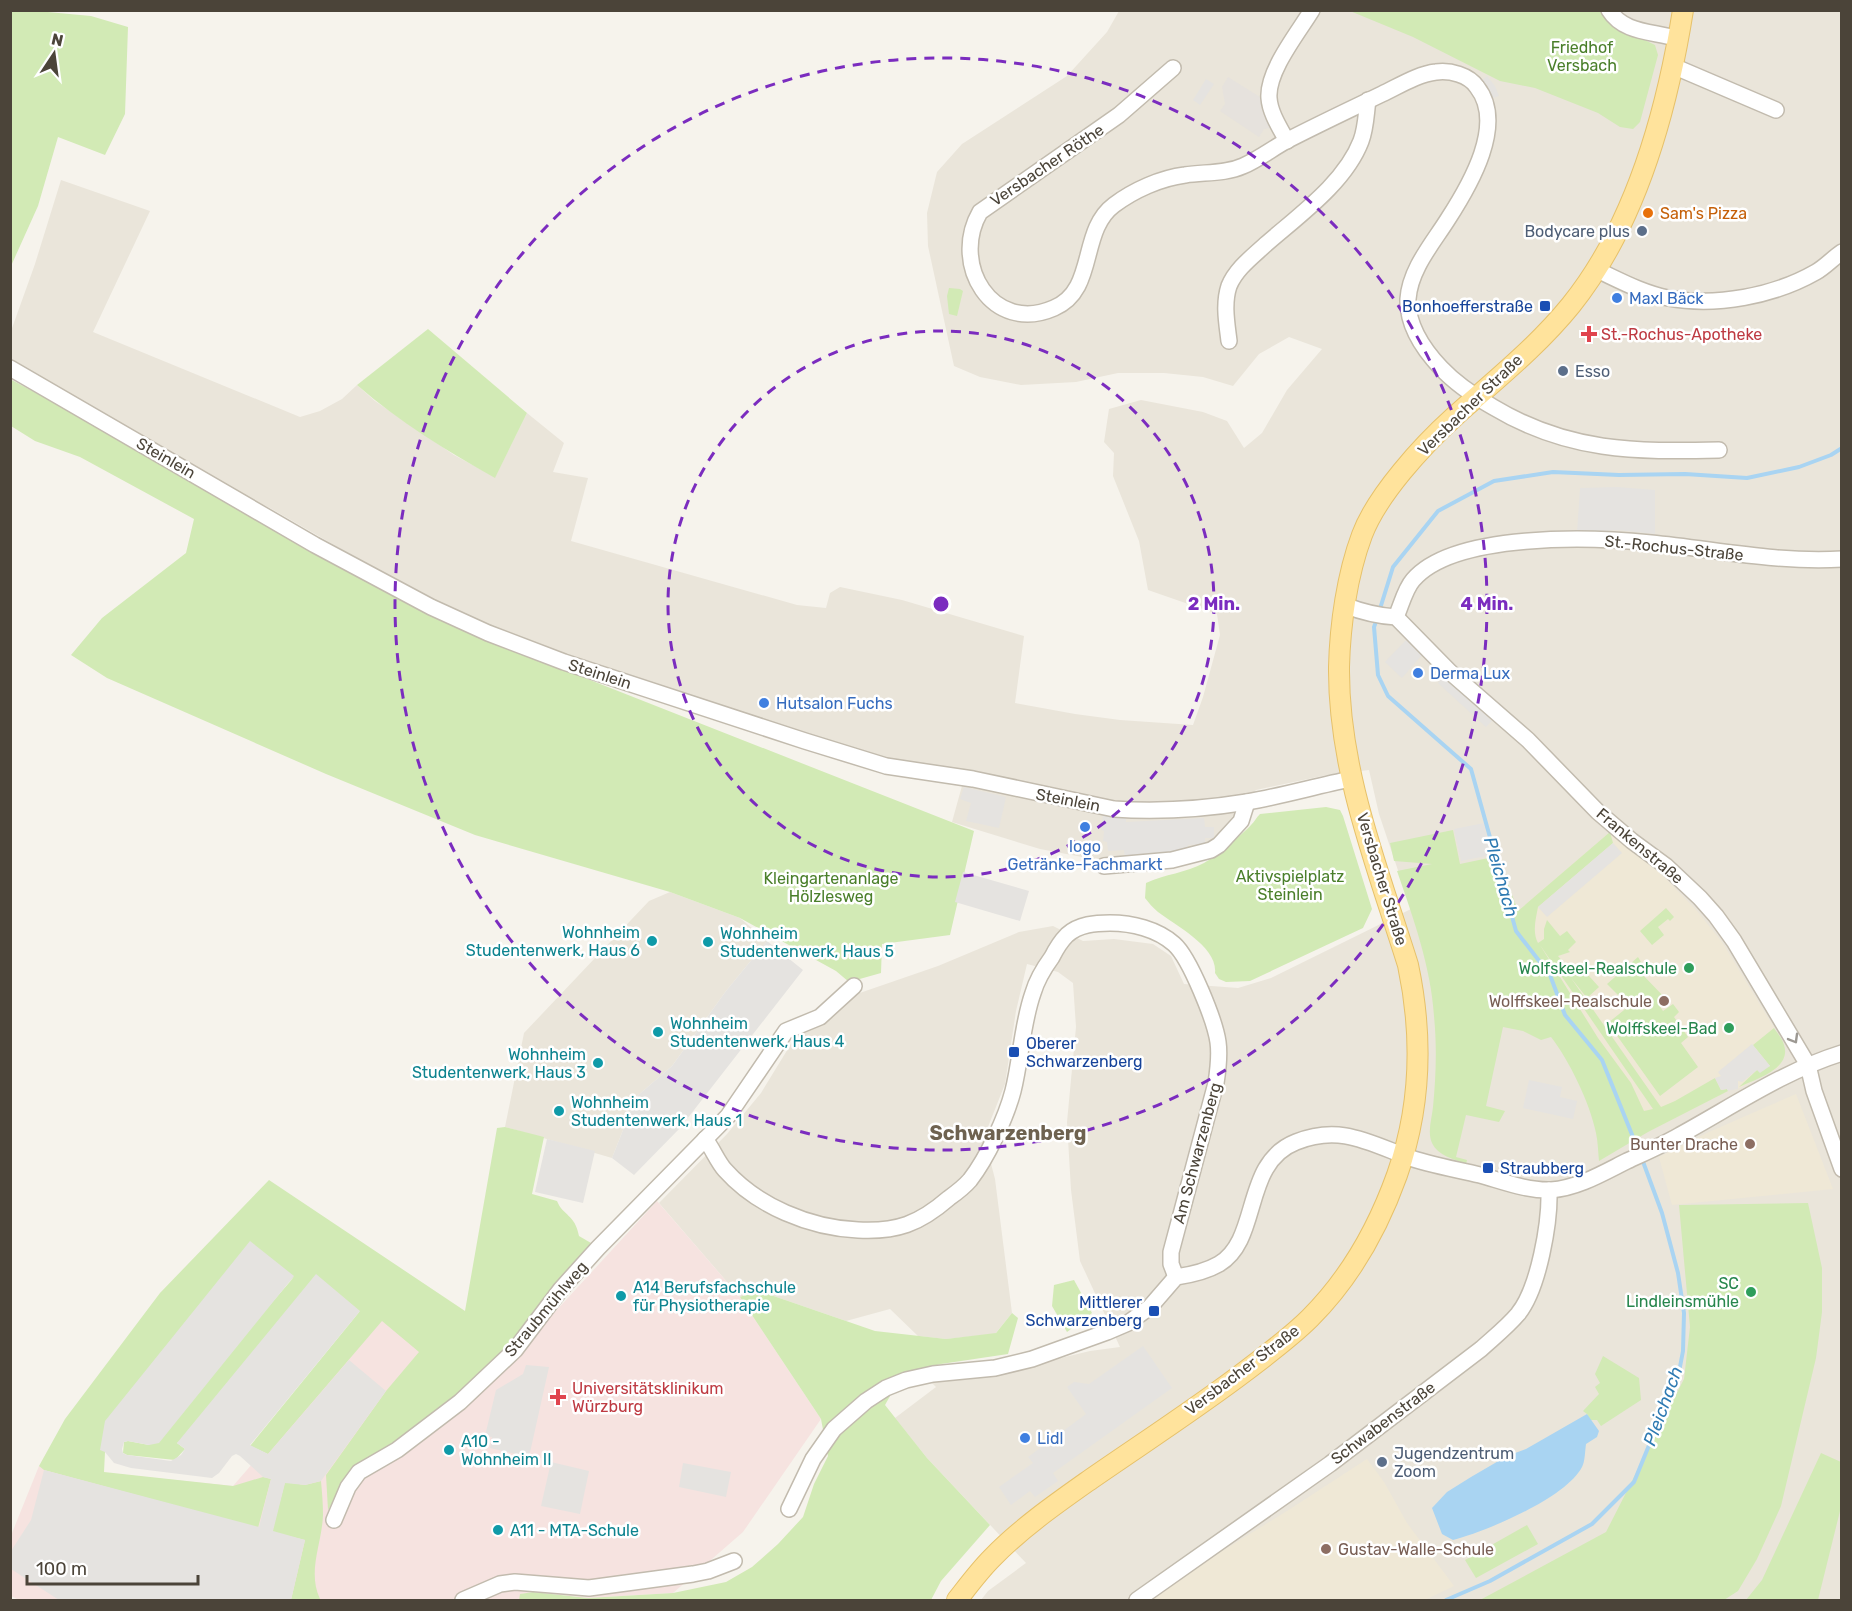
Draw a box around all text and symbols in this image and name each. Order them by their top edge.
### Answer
north arrow [24,24,84,84]
text: N [50,29,65,50]
park label: Friedhof Versbach [1547,38,1617,75]
street label: Versbacher Röthe [987,120,1107,210]
place label: Sam's Pizza [1660,204,1747,223]
marker: Sam's Pizza [1641,206,1655,220]
place label: Bodycare plus [1524,222,1630,241]
marker: Bodycare plus [1635,224,1649,238]
place label: Maxl Bäck [1629,289,1704,308]
marker: Maxl Bäck [1610,291,1624,305]
place label: Bonhoefferstraße [1402,297,1533,316]
marker: Bonhoefferstraße [1538,299,1552,313]
place label: St.-Rochus-Apotheke [1601,325,1762,344]
marker: St.-Rochus-Apotheke [1582,327,1596,341]
street label: Versbacher Straße [1414,350,1526,460]
place label: Esso [1575,362,1610,381]
marker: Esso [1556,364,1570,378]
street label: Steinlein [133,433,199,483]
street label: St.-Rochus-Straße [1604,531,1744,565]
text: 2 Min. [1188,593,1240,615]
text: 4 Min. [1461,593,1513,615]
centre of rings [931,594,951,614]
street label: Steinlein [566,655,634,693]
place label: Derma Lux [1430,664,1510,683]
marker: Derma Lux [1411,666,1425,680]
place label: Hutsalon Fuchs [776,694,893,713]
marker: Hutsalon Fuchs [757,696,771,710]
street label: Steinlein [1034,784,1102,816]
street label: Frankenstraße [1593,804,1687,888]
street label: Versbacher Straße [1353,810,1411,948]
marker: logo Getränke-Fachmarkt [1078,820,1092,834]
water label: Pleichach [1479,834,1523,920]
place label: logo Getränke-Fachmarkt [1008,837,1162,874]
park label: Aktivspielplatz Steinlein [1236,867,1344,904]
park label: Kleingartenanlage Hölzlesweg [763,869,899,906]
place label: Wohnheim Studentenwerk, Haus 6 [466,923,640,960]
place label: Wohnheim Studentenwerk, Haus 5 [720,924,894,961]
marker: Wohnheim Studentenwerk, Haus 6 [645,934,659,948]
marker: Wohnheim Studentenwerk, Haus 5 [701,935,715,949]
place label: Wolfskeel-Realschule [1519,959,1677,978]
marker: Wolfskeel-Realschule [1682,961,1696,975]
place label: Wolffskeel-Realschule [1489,992,1652,1011]
marker: Wolffskeel-Realschule [1657,994,1671,1008]
place label: Wohnheim Studentenwerk, Haus 4 [670,1014,844,1051]
place label: Wolffskeel-Bad [1606,1019,1717,1038]
marker: Wolffskeel-Bad [1722,1021,1736,1035]
marker: Wohnheim Studentenwerk, Haus 4 [651,1025,665,1039]
one-way arrow [1787,1033,1798,1043]
place label: Oberer Schwarzenberg [1026,1034,1143,1071]
place label: Wohnheim Studentenwerk, Haus 3 [412,1045,586,1082]
marker: Oberer Schwarzenberg [1007,1045,1021,1059]
marker: Wohnheim Studentenwerk, Haus 3 [591,1056,605,1070]
street label: Am Schwarzenberg [1169,1080,1225,1226]
place label: Wohnheim Studentenwerk, Haus 1 [571,1093,742,1130]
marker: Wohnheim Studentenwerk, Haus 1 [552,1104,566,1118]
district label: Schwarzenberg [929,1121,1087,1145]
place label: Bunter Drache [1630,1135,1738,1154]
marker: Bunter Drache [1743,1137,1757,1151]
place label: Straubberg [1500,1159,1584,1178]
marker: Straubberg [1481,1161,1495,1175]
street label: Straubmühlweg [501,1257,591,1361]
place label: SC Lindleinsmühle [1626,1274,1739,1311]
place label: A14 Berufsfachschule für Physiotherapie [633,1278,796,1315]
marker: SC Lindleinsmühle [1744,1285,1758,1299]
marker: A14 Berufsfachschule für Physiotherapie [614,1289,628,1303]
place label: Mittlerer Schwarzenberg [1025,1293,1142,1330]
marker: Mittlerer Schwarzenberg [1147,1304,1161,1318]
street label: Versbacher Straße [1181,1321,1303,1419]
water label: Pleichach [1639,1363,1687,1449]
street label: Schwabenstraße [1327,1378,1439,1468]
place label: Universitätsklinikum Würzburg [572,1379,724,1416]
marker: Universitätsklinikum Würzburg [549,1388,567,1406]
place label: Lidl [1037,1429,1063,1448]
marker: Lidl [1018,1431,1032,1445]
place label: A10 - Wohnheim II [461,1432,552,1469]
marker: A10 - Wohnheim II [442,1443,456,1457]
place label: Jugendzentrum Zoom [1394,1444,1514,1481]
marker: Jugendzentrum Zoom [1375,1455,1389,1469]
place label: A11 - MTA-Schule [510,1521,639,1540]
marker: A11 - MTA-Schule [491,1523,505,1537]
place label: Gustav-Walle-Schule [1338,1540,1494,1559]
marker: Gustav-Walle-Schule [1319,1542,1333,1556]
scale bar [27,1548,198,1586]
text: 100 m [36,1558,87,1580]

